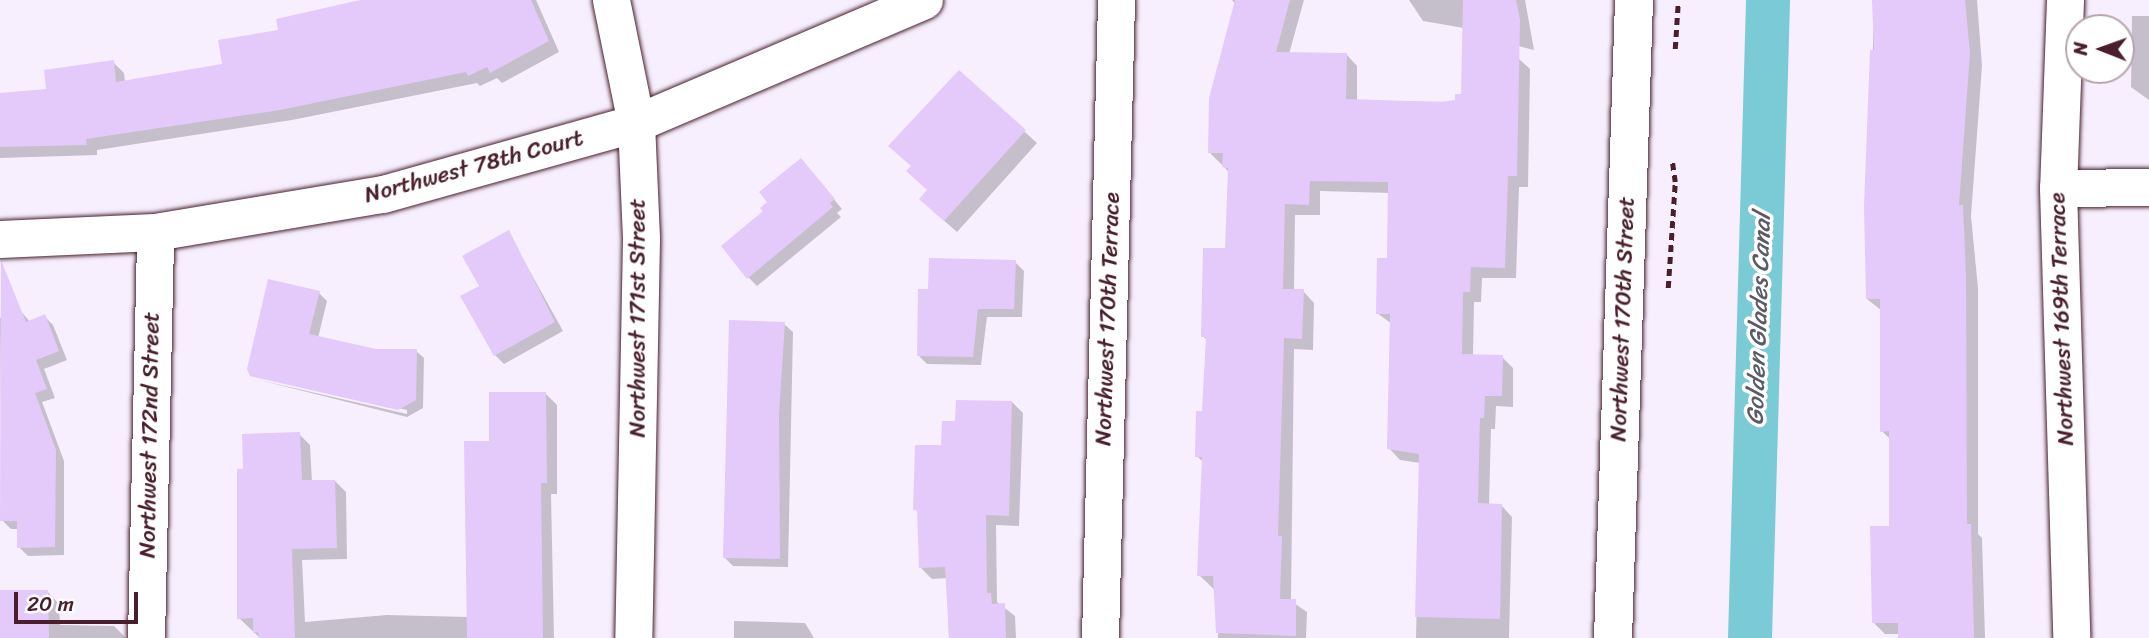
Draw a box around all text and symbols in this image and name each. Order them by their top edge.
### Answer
north arrow [2065,14,2135,84]
text: N [2064,42,2097,56]
street label: Northwest 78th Court [361,124,587,210]
street label: Northwest 170th Terrace [1090,192,1126,446]
street label: Northwest 169th Terrace [2044,192,2080,446]
street label: Northwest 170th Street [1605,196,1641,442]
street label: Northwest 171st Street [624,198,652,438]
water label: Golden Glades Canal [1741,213,1777,425]
street label: Northwest 172nd Street [134,312,166,558]
scale bar [18,578,142,622]
text: 20 m [27,585,74,623]

